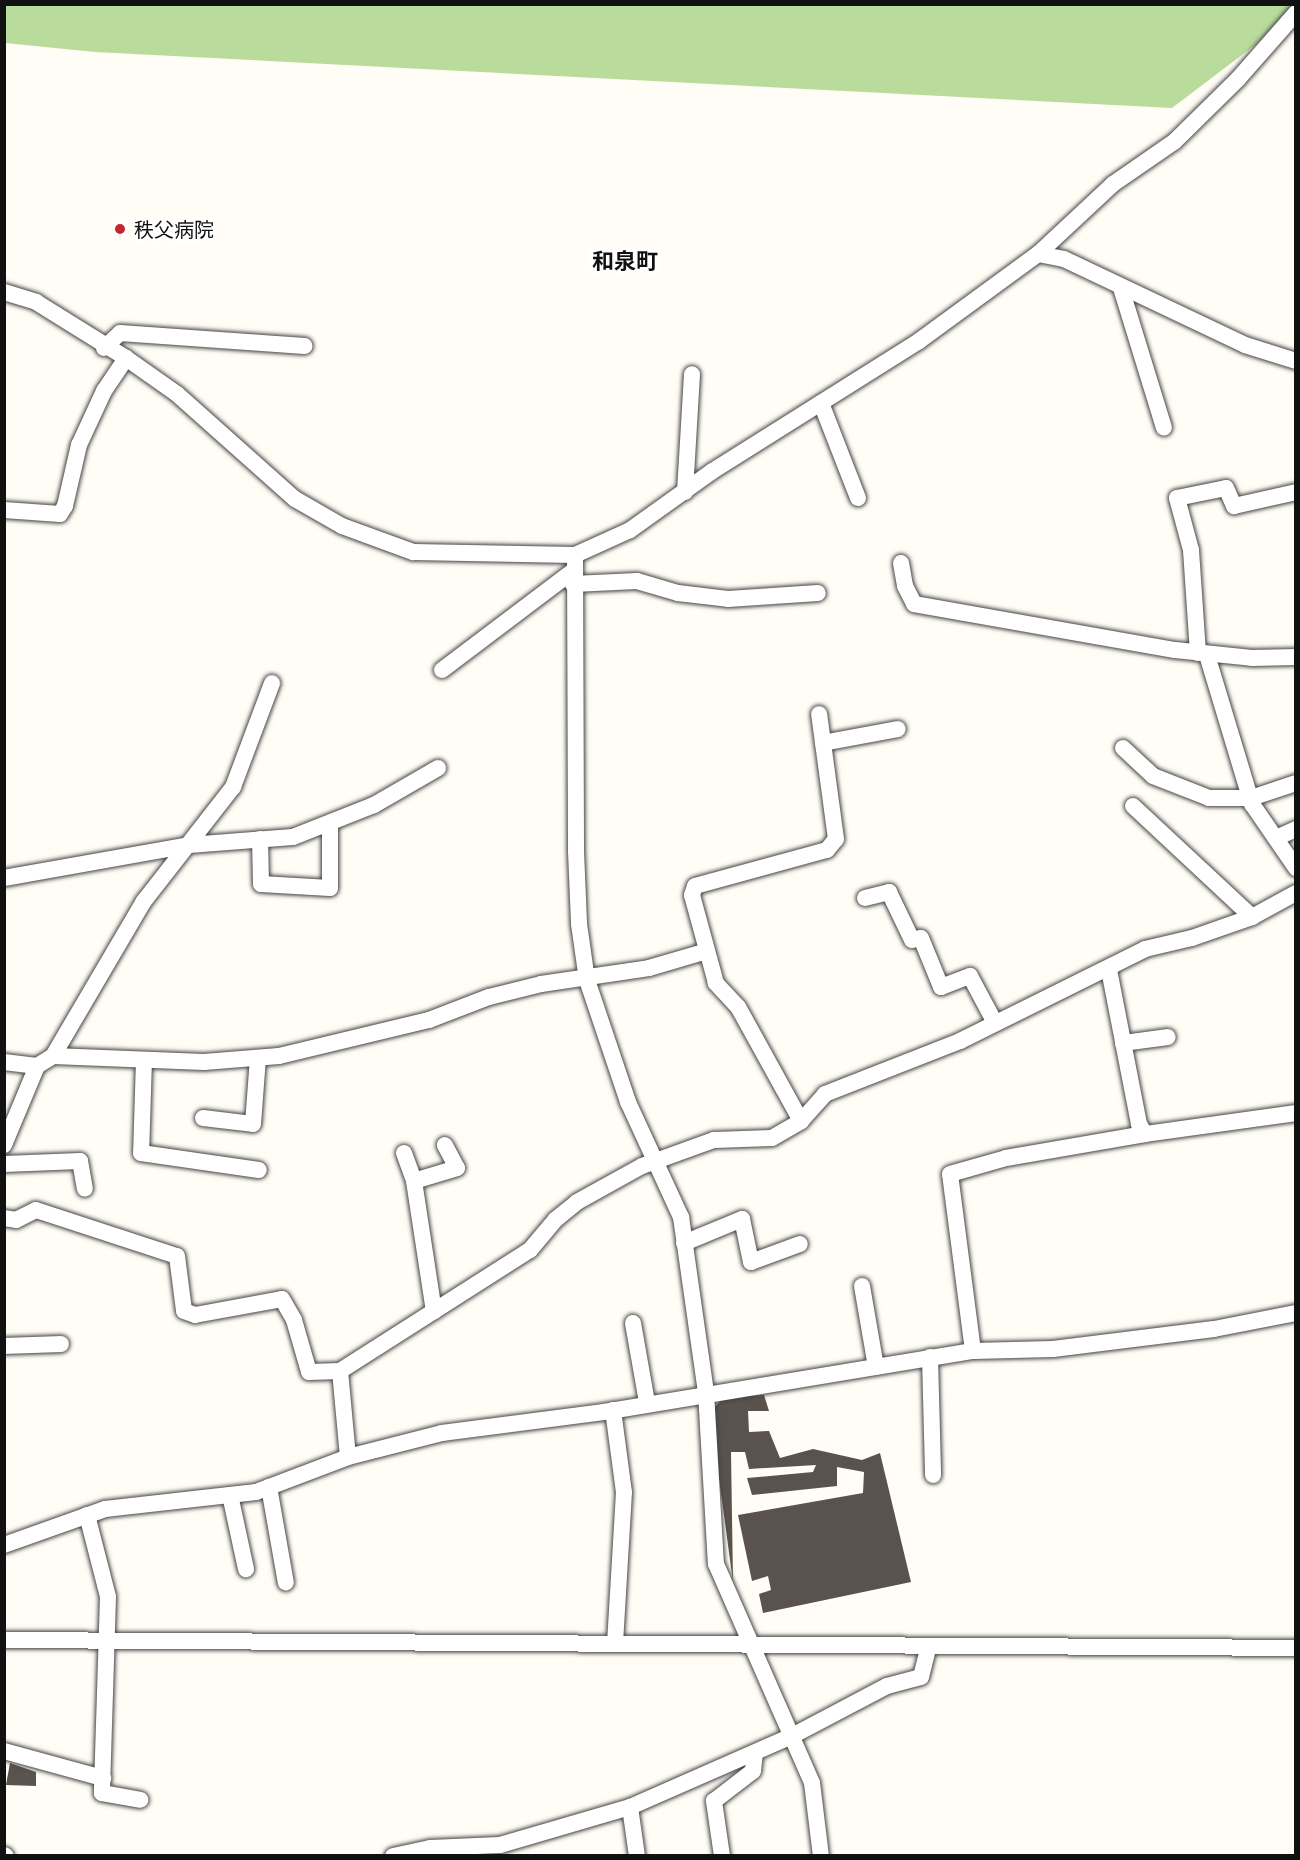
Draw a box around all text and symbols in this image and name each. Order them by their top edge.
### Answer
place label: 秩父病院 [134,217,214,241]
marker: 秩父病院 [111,220,129,238]
district label: 和泉町 [592,249,658,275]

